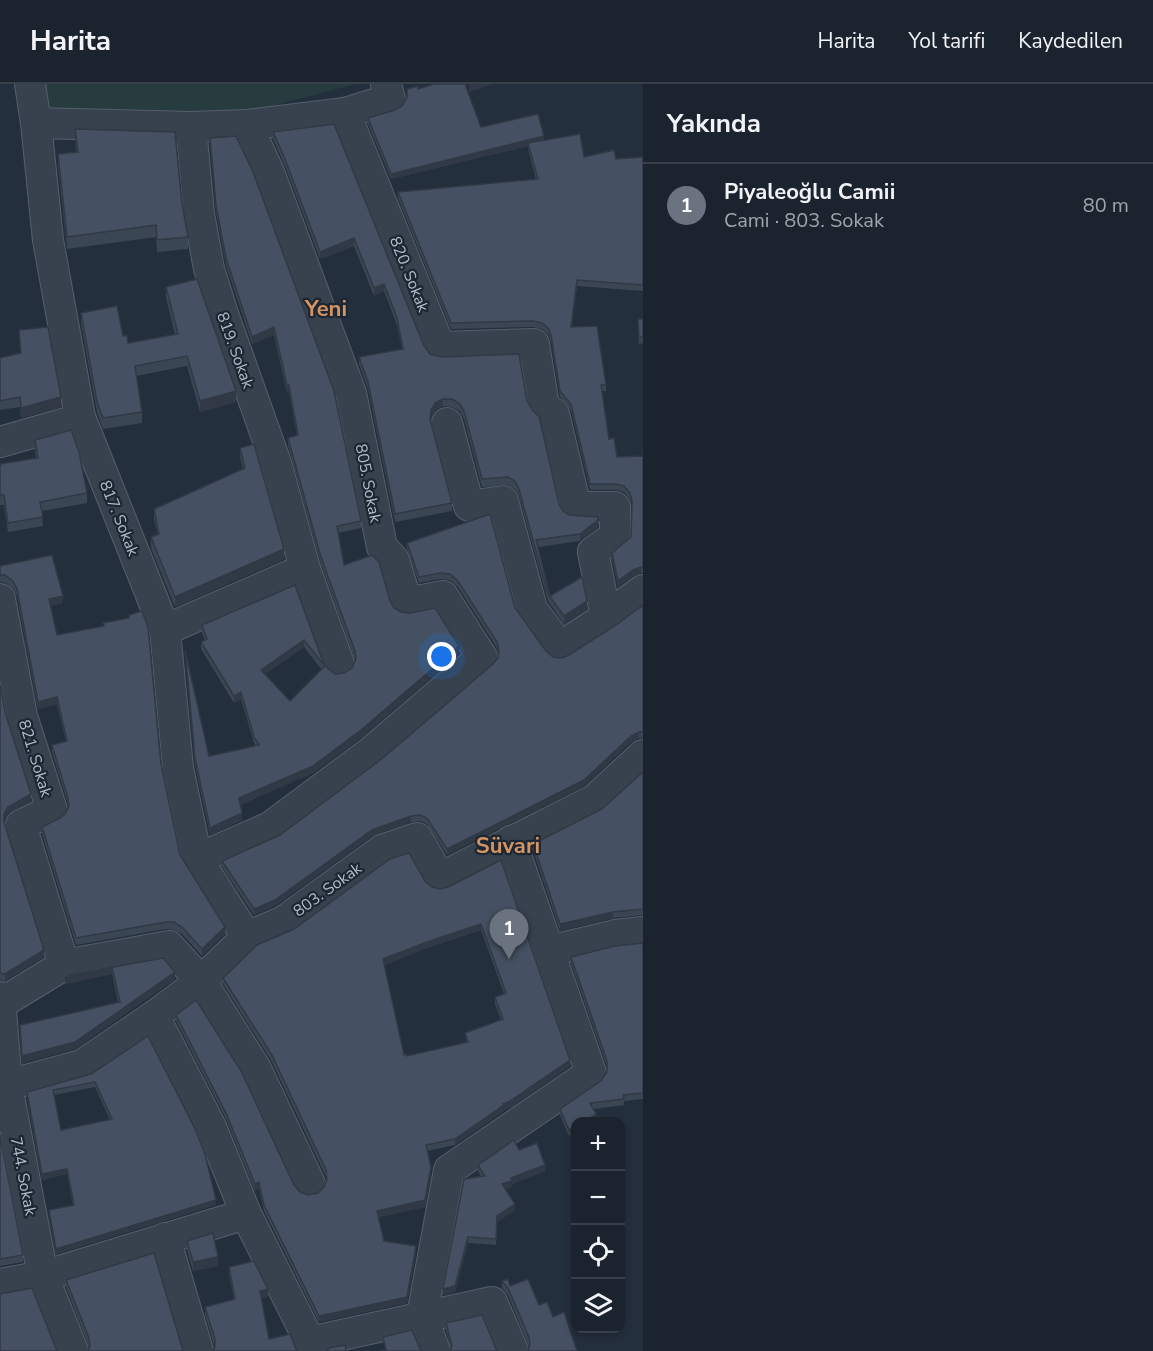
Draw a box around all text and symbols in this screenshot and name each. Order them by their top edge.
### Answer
text: Harita [30,22,111,60]
text: Harita [817,27,875,55]
text: Yol tarifi [908,27,985,55]
text: Kaydedilen [1018,27,1123,55]
text: Yakında [667,106,761,141]
text: Piyaleoğlu Camii [724,177,895,207]
text: 1 [681,192,693,219]
text: 80 m [1083,192,1129,219]
text: Cami · 803. Sokak [724,207,884,234]
street label: 820. Sokak [384,233,435,316]
district label: Yeni [304,294,347,324]
street label: 819. Sokak [211,309,259,392]
street label: 805. Sokak [350,442,387,525]
street label: 817. Sokak [94,477,145,560]
your location [427,642,456,671]
street label: 821. Sokak [13,717,58,801]
district label: Süvari [476,831,540,861]
street label: 803. Sokak [289,857,367,922]
pin: 1 [490,910,528,959]
map controls [571,1117,625,1333]
button: + [571,1117,625,1171]
street label: 744. Sokak [5,1135,42,1218]
button: − [571,1171,625,1225]
button: locate [571,1225,625,1279]
button: layers [571,1279,625,1333]

